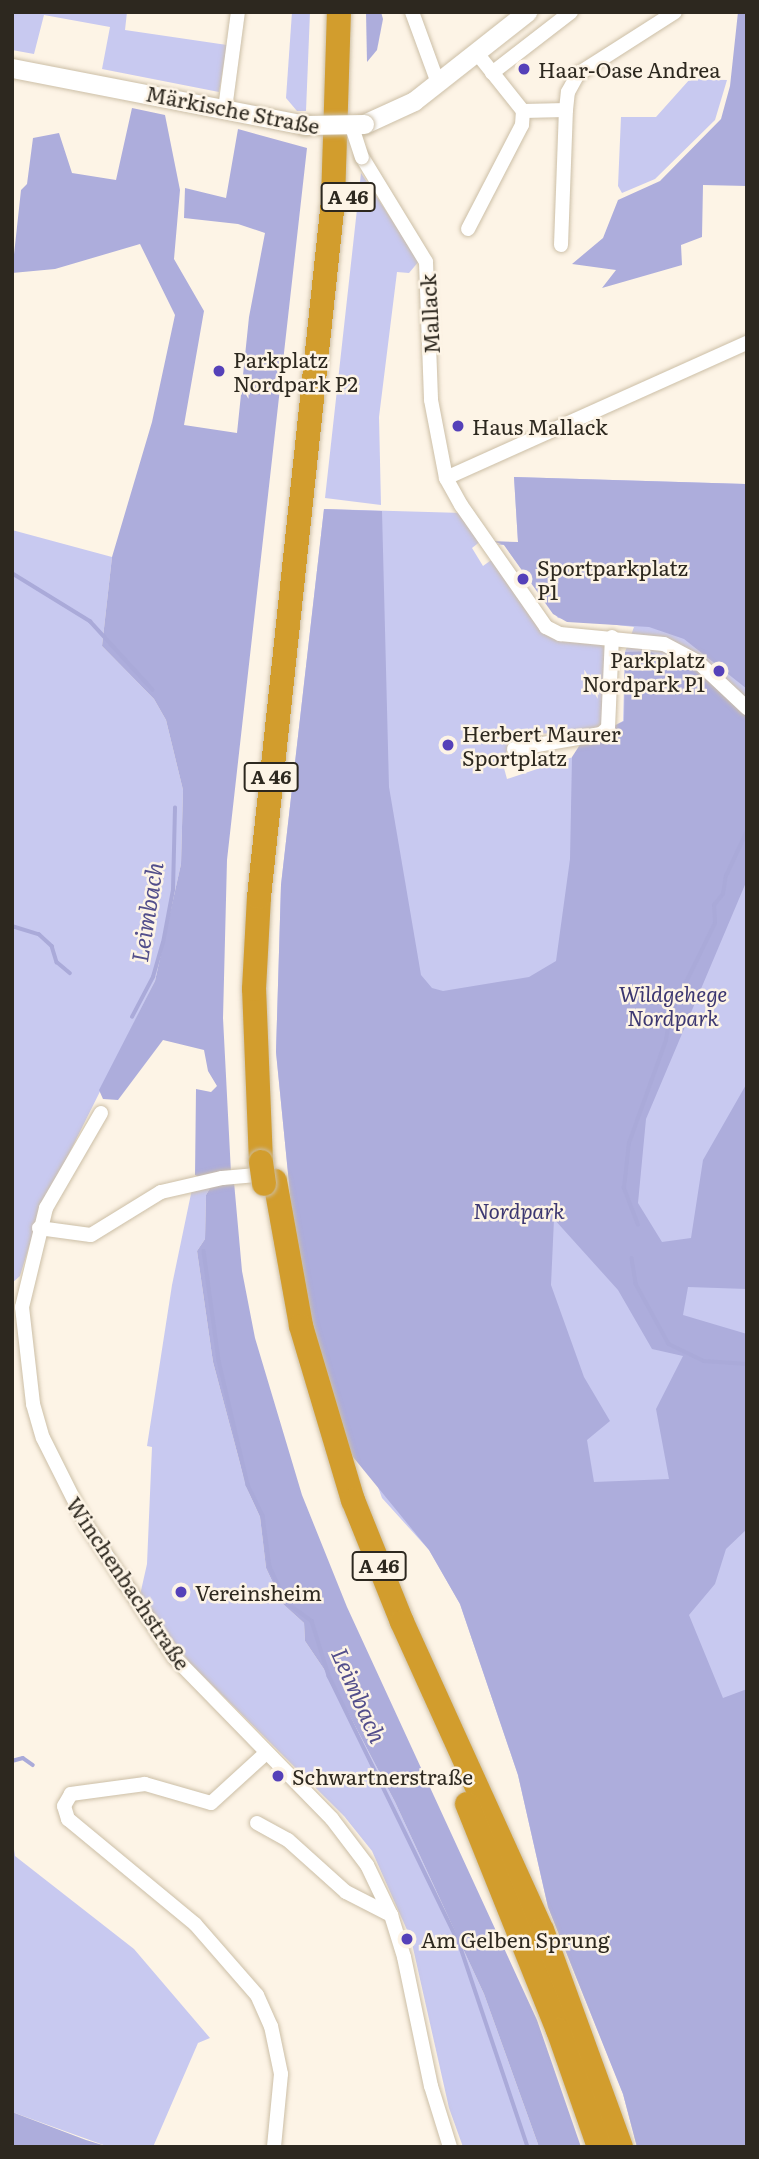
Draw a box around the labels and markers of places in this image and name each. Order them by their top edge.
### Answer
place label: Haar-Oase Andrea [538,56,721,82]
marker: Haar-Oase Andrea [516,61,532,77]
place label: Parkplatz Nordpark P2 [233,346,358,396]
marker: Parkplatz Nordpark P2 [211,363,227,379]
place label: Haus Mallack [472,413,608,439]
marker: Haus Mallack [450,418,466,434]
place label: Sportparkplatz P1 [537,554,688,604]
marker: Sportparkplatz P1 [515,571,531,587]
place label: Parkplatz Nordpark P1 [582,646,705,696]
marker: Parkplatz Nordpark P1 [711,663,727,679]
place label: Herbert Maurer Sportplatz [462,720,621,770]
marker: Herbert Maurer Sportplatz [440,737,456,753]
place label: Vereinsheim [195,1579,322,1605]
marker: Vereinsheim [173,1584,189,1600]
place label: Schwartnerstraße [292,1763,473,1789]
marker: Schwartnerstraße [270,1768,286,1784]
place label: Am Gelben Sprung [421,1926,610,1952]
marker: Am Gelben Sprung [399,1931,415,1947]

